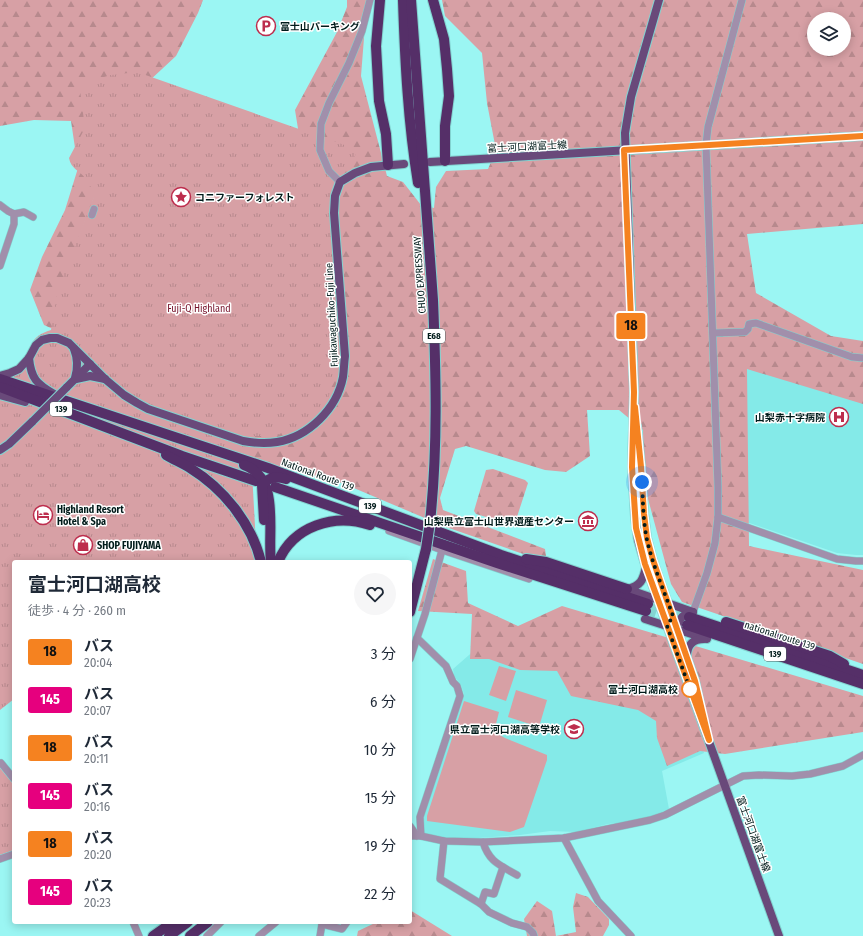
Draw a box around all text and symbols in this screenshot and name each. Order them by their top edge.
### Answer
map controls [807,12,851,56]
button: layers [807,12,851,56]
parking icon: 富士山パーキング [255,15,277,37]
place label: 富士山パーキング [280,21,360,33]
street label: 富士河口湖富士線 [487,139,567,155]
place icon: コニファーフォレスト [170,186,192,208]
place label: コニファーフォレスト [195,192,294,204]
street label: CHUO EXPRESSWAY [411,236,429,314]
street label: Fujikawaguchiko-Fuji Line [323,263,341,367]
park label: Fuji-Q Highland [167,303,231,315]
line badge: 18 [613,313,649,339]
text: 18 [624,317,638,334]
road number: E68 [423,329,445,343]
road number: 139 [50,402,72,416]
hospital icon: 山梨赤十字病院 [828,406,850,428]
place label: 山梨赤十字病院 [755,412,825,424]
street label: National Route 139 [280,456,356,494]
your location [632,472,652,492]
road number: 139 [359,499,381,513]
hotel icon: Highland Resort Hotel & Spa [32,504,54,526]
place label: Highland Resort Hotel & Spa [57,504,124,528]
museum icon: 山梨県立富士山世界遺産センター [577,510,599,532]
place label: 山梨県立富士山世界遺産センター [424,516,574,528]
shop icon: SHOP FUJIYAMA [72,534,94,556]
place label: SHOP FUJIYAMA [97,540,161,552]
text: 富士河口湖高校 [28,573,161,596]
button: heart [354,573,396,615]
text: 徒歩 · 4 分 · 260 m [28,603,126,618]
street label: national route 139 [743,619,817,653]
text: バス [84,637,114,655]
text: 18 [43,643,57,660]
text: 3 分 [371,645,396,663]
road number: 139 [764,647,786,661]
text: 20:04 [84,655,112,670]
marker: 富士河口湖高校 [681,680,699,698]
place label: 富士河口湖高校 [608,684,678,696]
text: バス [84,685,114,703]
text: 145 [40,691,60,708]
text: 6 分 [370,693,396,711]
text: 20:07 [84,703,111,718]
school or university icon: 県立富士河口湖高等学校 [563,718,585,740]
place label: 県立富士河口湖高等学校 [450,724,560,736]
text: バス [84,733,114,751]
text: 18 [43,739,57,756]
text: 10 分 [364,741,396,759]
text: 20:11 [84,751,109,766]
text: バス [84,781,114,799]
text: 145 [40,787,60,804]
text: 15 分 [365,789,396,807]
street label: 富士河口湖富士線 [734,795,772,874]
text: 20:16 [84,799,110,814]
text: バス [84,829,114,847]
text: 18 [43,835,57,852]
text: 19 分 [364,837,396,855]
text: 20:20 [84,847,112,862]
text: バス [84,877,114,895]
text: 145 [40,883,60,900]
text: 22 分 [364,885,396,903]
text: 20:23 [84,895,111,910]

